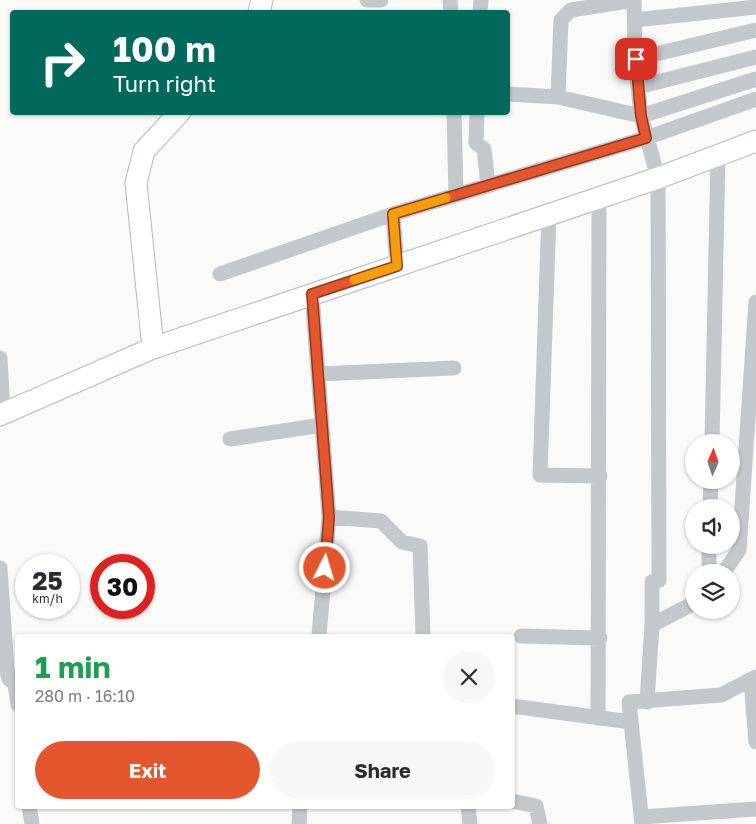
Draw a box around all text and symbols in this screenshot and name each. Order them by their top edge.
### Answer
text: 100 m [113,28,216,70]
icon: right [30,30,95,95]
pin [615,38,657,80]
icon: arrive [622,45,650,73]
text: Turn right [113,70,216,97]
north arrow [685,434,740,489]
map controls [685,434,740,619]
button: sound [685,499,740,554]
position arrow [298,541,350,593]
speed limit sign: 30 [90,554,155,619]
button: layers [685,564,740,619]
text: 25 [32,565,63,596]
text: km/h [32,591,63,606]
text: 1 min [35,649,111,685]
button: close [443,651,495,703]
text: 280 m · 16:10 [35,686,135,706]
button: Exit [35,741,260,799]
button: Share [270,741,495,799]

